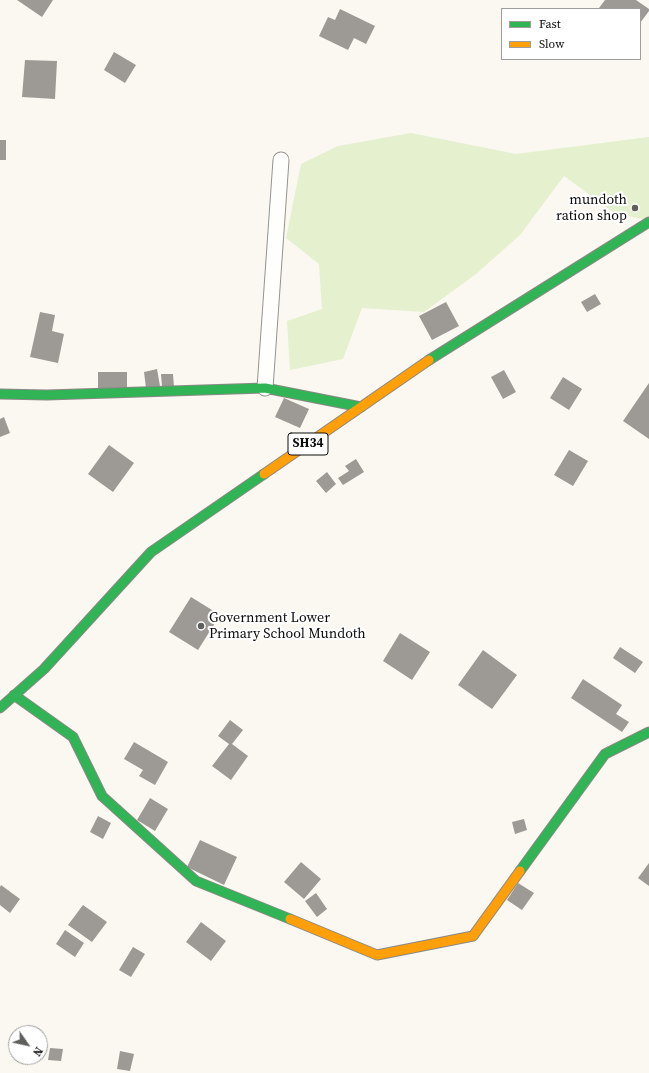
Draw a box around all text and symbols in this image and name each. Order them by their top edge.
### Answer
legend [501,8,641,60]
text: Fast [539,16,561,32]
text: Slow [539,36,564,52]
place label: mundoth ration shop [556,192,627,224]
marker: mundoth ration shop [630,203,640,213]
road number: SH34 [288,433,328,455]
place label: Government Lower Primary School Mundoth [209,610,366,642]
marker: Government Lower Primary School Mundoth [196,621,206,631]
north arrow [8,1025,48,1065]
text: N [29,1044,46,1059]

